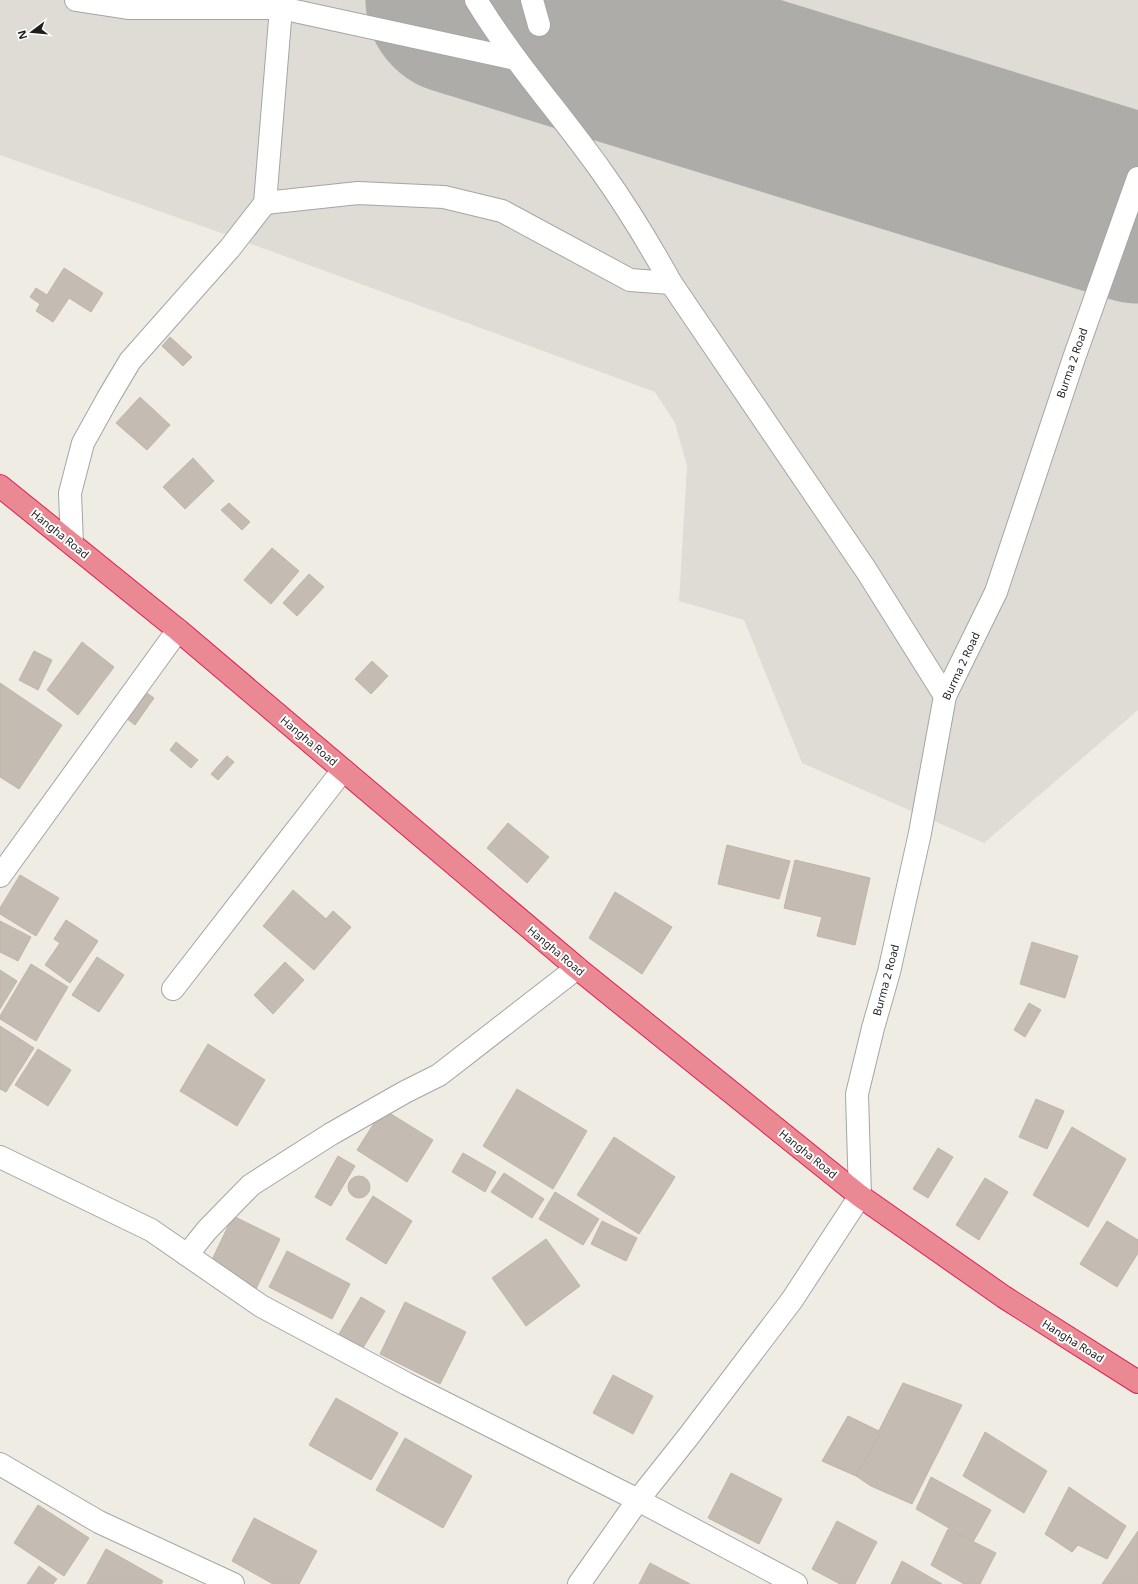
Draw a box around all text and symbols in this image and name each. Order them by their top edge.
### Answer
north arrow [12,12,52,52]
text: N [13,29,30,41]
street label: Burma 2 Road [1052,326,1091,400]
street label: Hangha Road [28,506,92,562]
street label: Burma 2 Road [938,629,983,702]
street label: Hangha Road [278,712,341,769]
street label: Hangha Road [525,922,588,979]
street label: Burma 2 Road [869,942,902,1017]
street label: Hangha Road [776,1126,840,1182]
street label: Hangha Road [1040,1316,1107,1366]

